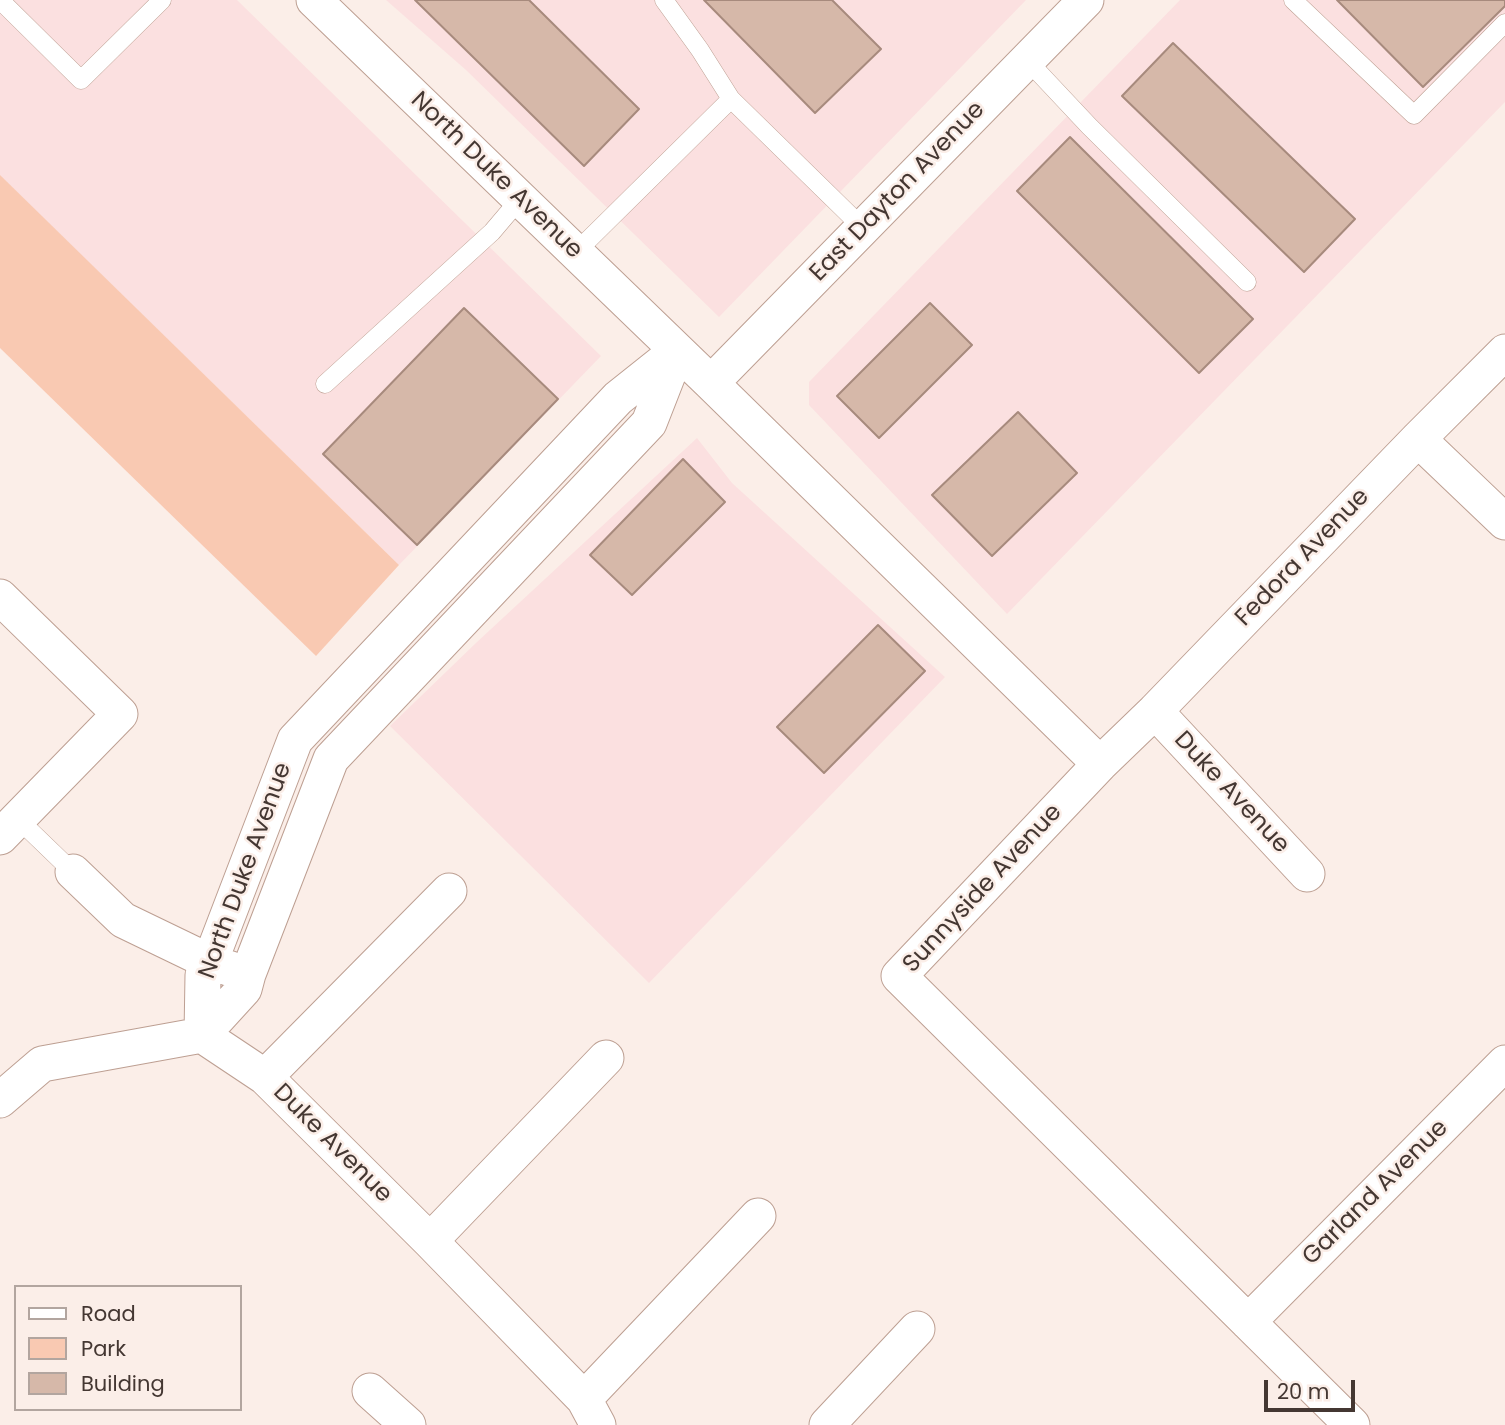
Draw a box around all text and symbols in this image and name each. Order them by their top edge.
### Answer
street label: North Duke Avenue [404,87,588,265]
street label: East Dayton Avenue [805,96,991,288]
street label: Fedora Avenue [1230,483,1376,633]
street label: Duke Avenue [1167,726,1295,860]
street label: North Duke Avenue [194,759,298,983]
street label: Sunnyside Avenue [898,799,1068,979]
street label: Duke Avenue [267,1079,397,1209]
street label: Garland Avenue [1297,1114,1455,1272]
legend [14,1285,242,1411]
text: Road [81,1299,136,1328]
text: Park [81,1334,126,1363]
scale bar [1267,1366,1358,1410]
text: Building [81,1369,165,1398]
text: 20 m [1277,1377,1330,1406]

